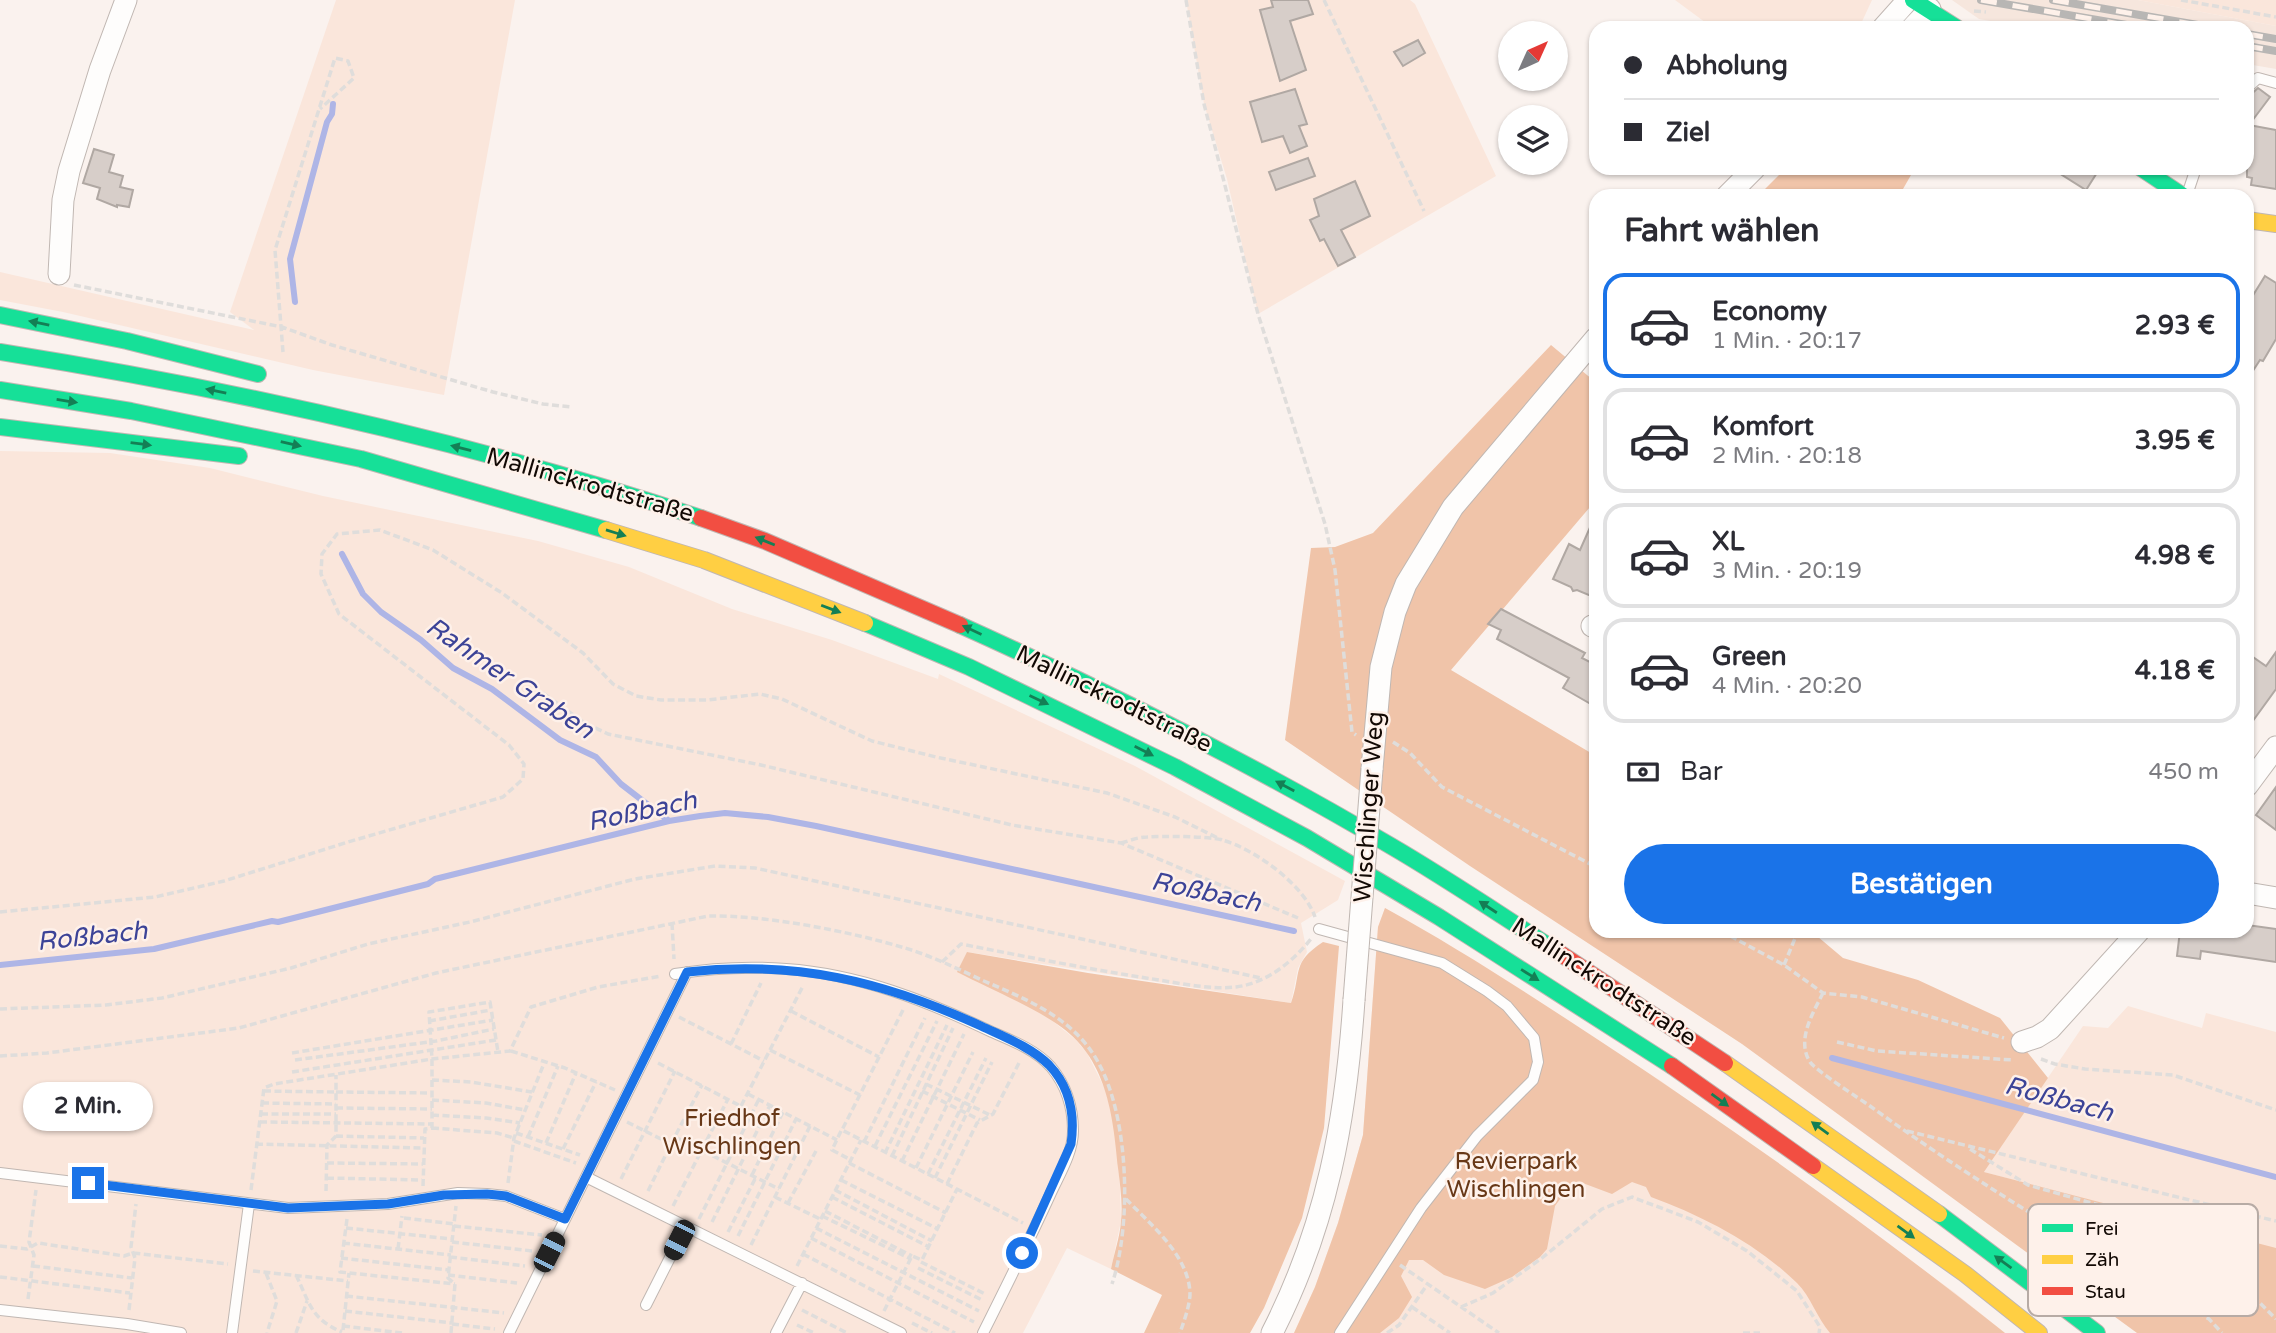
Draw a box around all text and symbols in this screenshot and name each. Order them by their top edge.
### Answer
north arrow [1498,21,1568,91]
map controls [1498,21,1568,175]
text: Abholung [1666,50,1788,81]
button: layers [1498,105,1568,175]
text: Ziel [1666,117,1710,148]
text: Fahrt wählen [1624,212,1820,250]
icon: car [1628,294,1691,357]
text: Economy [1712,296,1827,327]
text: 2.93 € [2135,310,2215,341]
one-way arrow [28,318,50,329]
text: 1 Min. · 20:17 [1712,327,1862,355]
one-way arrow [205,385,227,396]
one-way arrow [56,396,78,407]
icon: car [1628,409,1691,472]
text: Komfort [1712,411,1814,442]
text: 3.95 € [2135,425,2215,456]
one-way arrow [280,438,302,449]
one-way arrow [130,439,152,450]
one-way arrow [450,442,472,453]
street label: Mallinckrodtstraße [483,442,697,528]
text: 2 Min. · 20:18 [1712,442,1862,470]
icon: car [1628,524,1691,587]
text: XL [1712,526,1744,557]
one-way arrow [606,528,627,539]
one-way arrow [754,535,775,546]
text: 4.98 € [2135,540,2215,571]
text: 3 Min. · 20:19 [1712,557,1862,585]
one-way arrow [820,603,841,614]
water label: Rahmer Graben [420,610,601,746]
one-way arrow [962,624,982,635]
street label: Mallinckrodtstraße [1011,639,1217,759]
icon: car [1628,639,1691,702]
text: Green [1712,641,1787,672]
text: 4.18 € [2135,655,2215,686]
text: 4 Min. · 20:20 [1712,672,1862,700]
one-way arrow [1029,694,1049,706]
street label: Wischlinger Weg [1348,710,1390,904]
one-way arrow [1134,746,1154,757]
icon: cash [1624,753,1662,791]
text: Bar [1680,756,1723,787]
text: 450 m [2149,758,2219,786]
one-way arrow [1275,780,1295,792]
water label: Roßbach [585,784,701,838]
button: Bestätigen [1624,844,2219,924]
water label: Roßbach [1149,865,1265,919]
one-way arrow [1478,900,1497,913]
street label: Mallinckrodtstraße [1506,911,1702,1053]
water label: Roßbach [35,915,150,957]
one-way arrow [1521,968,1540,981]
water label: Roßbach [2001,1070,2118,1129]
callout: 2 Min. [23,1082,153,1130]
text: 2 Min. [54,1092,122,1120]
one-way arrow [1711,1092,1729,1107]
park label: Friedhof Wischlingen [663,1104,801,1161]
one-way arrow [1811,1121,1829,1135]
park label: Revierpark Wischlingen [1447,1147,1585,1204]
route end [72,1167,104,1199]
legend [2028,1204,2258,1316]
car [661,1217,698,1263]
text: Frei [2085,1218,2119,1240]
one-way arrow [1897,1225,1915,1239]
car [531,1229,568,1275]
route start [1006,1237,1038,1269]
text: Zäh [2085,1249,2119,1271]
one-way arrow [1994,1255,2012,1269]
text: Stau [2085,1281,2126,1303]

